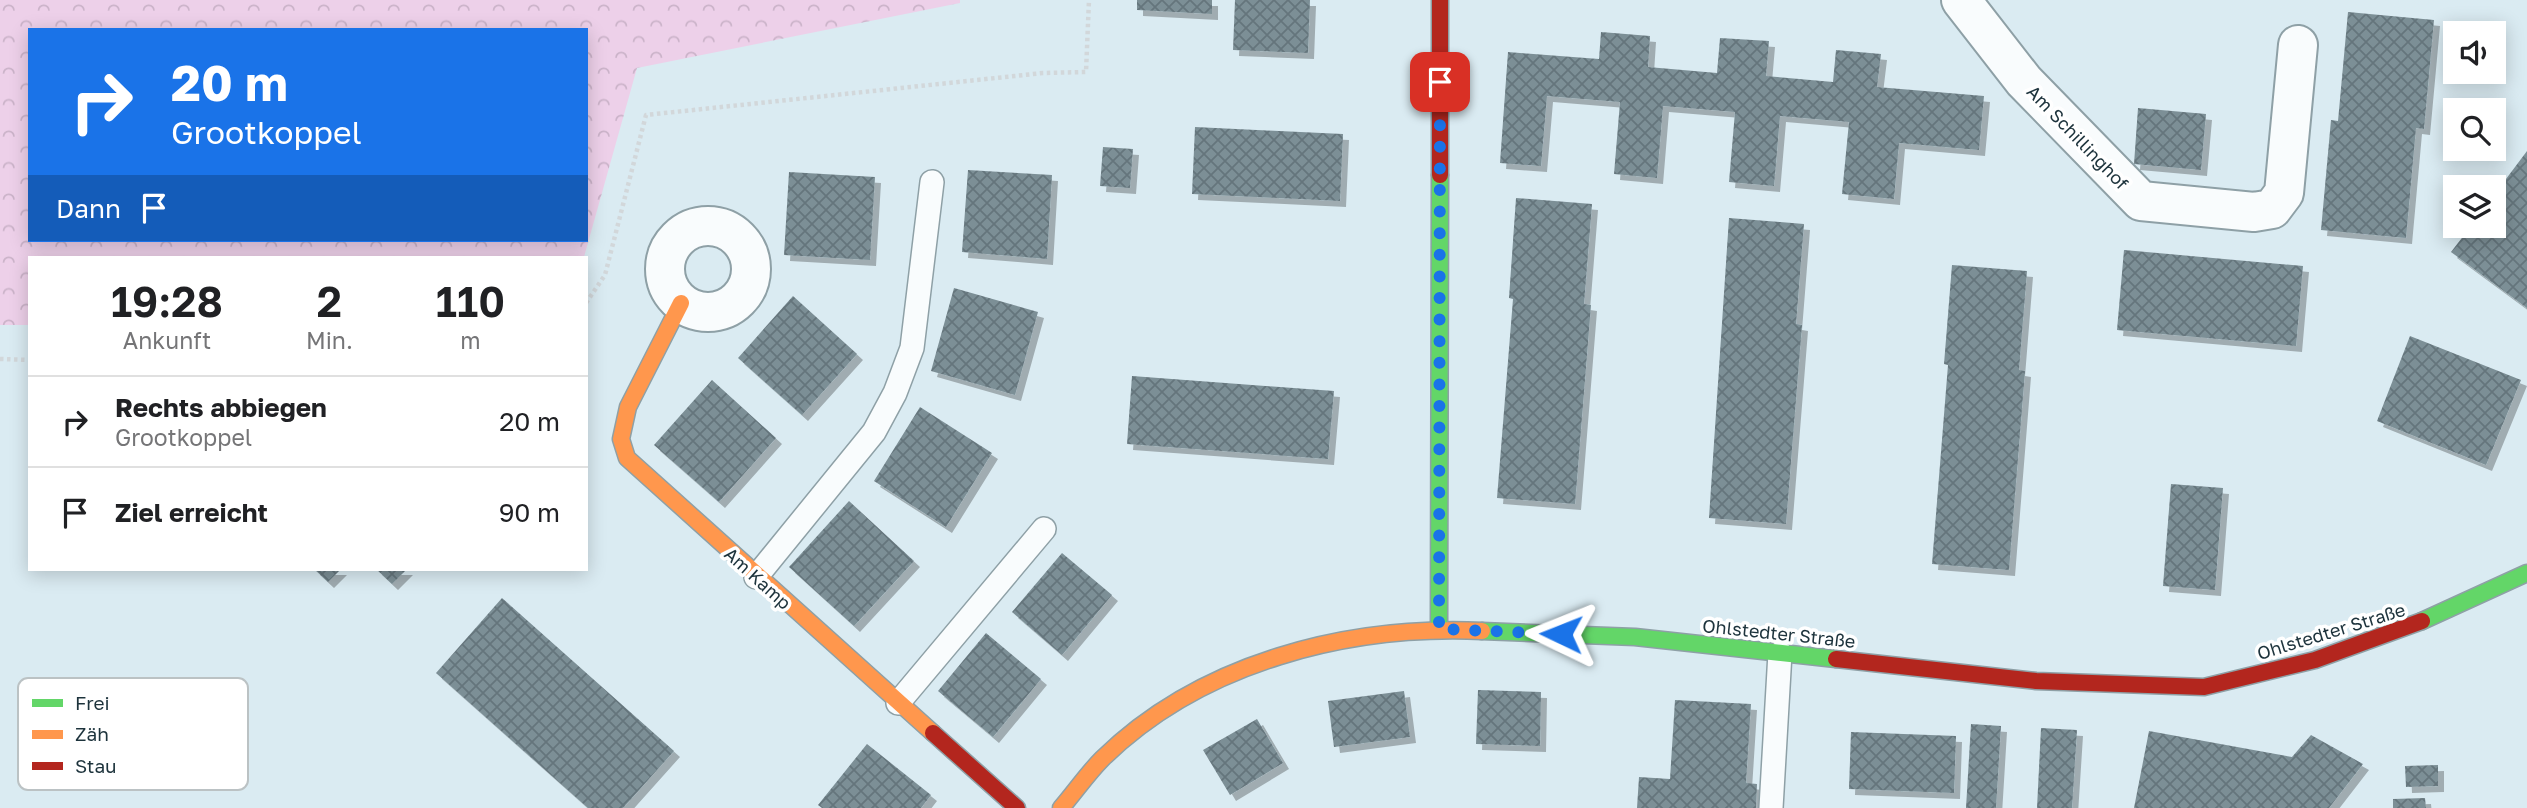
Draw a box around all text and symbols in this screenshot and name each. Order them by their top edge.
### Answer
map controls [2443,21,2506,238]
button: sound [2443,21,2506,84]
pin [1410,52,1470,112]
text: 20 m [171,53,288,112]
icon: right [56,56,147,147]
icon: arrive [1421,63,1459,101]
street label: Am Schillinghof [2023,80,2134,194]
button: search [2443,98,2506,161]
text: Grootkoppel [171,113,362,151]
button: layers [2443,175,2506,238]
icon: arrive [135,189,173,227]
text: Dann [56,193,121,224]
text: 19:28 [111,276,223,326]
text: 2 [317,276,342,326]
text: 110 [436,276,505,326]
text: Ankunft [123,326,211,354]
text: Min. [306,326,353,354]
text: m [460,326,481,354]
text: Rechts abbiegen [115,392,327,423]
icon: right [56,403,94,441]
text: 20 m [499,406,560,437]
text: Grootkoppel [115,423,252,451]
icon: arrive [56,494,94,532]
text: Ziel erreicht [115,497,268,528]
text: 90 m [499,497,560,528]
street label: Am Kamp [720,542,796,614]
position arrow [1524,597,1598,671]
street label: Ohlstedter Straße [2254,598,2408,664]
street label: Ohlstedter Straße [1701,614,1857,652]
legend [18,678,248,790]
text: Frei [75,691,110,714]
text: Zäh [75,722,109,745]
text: Stau [75,754,117,777]

